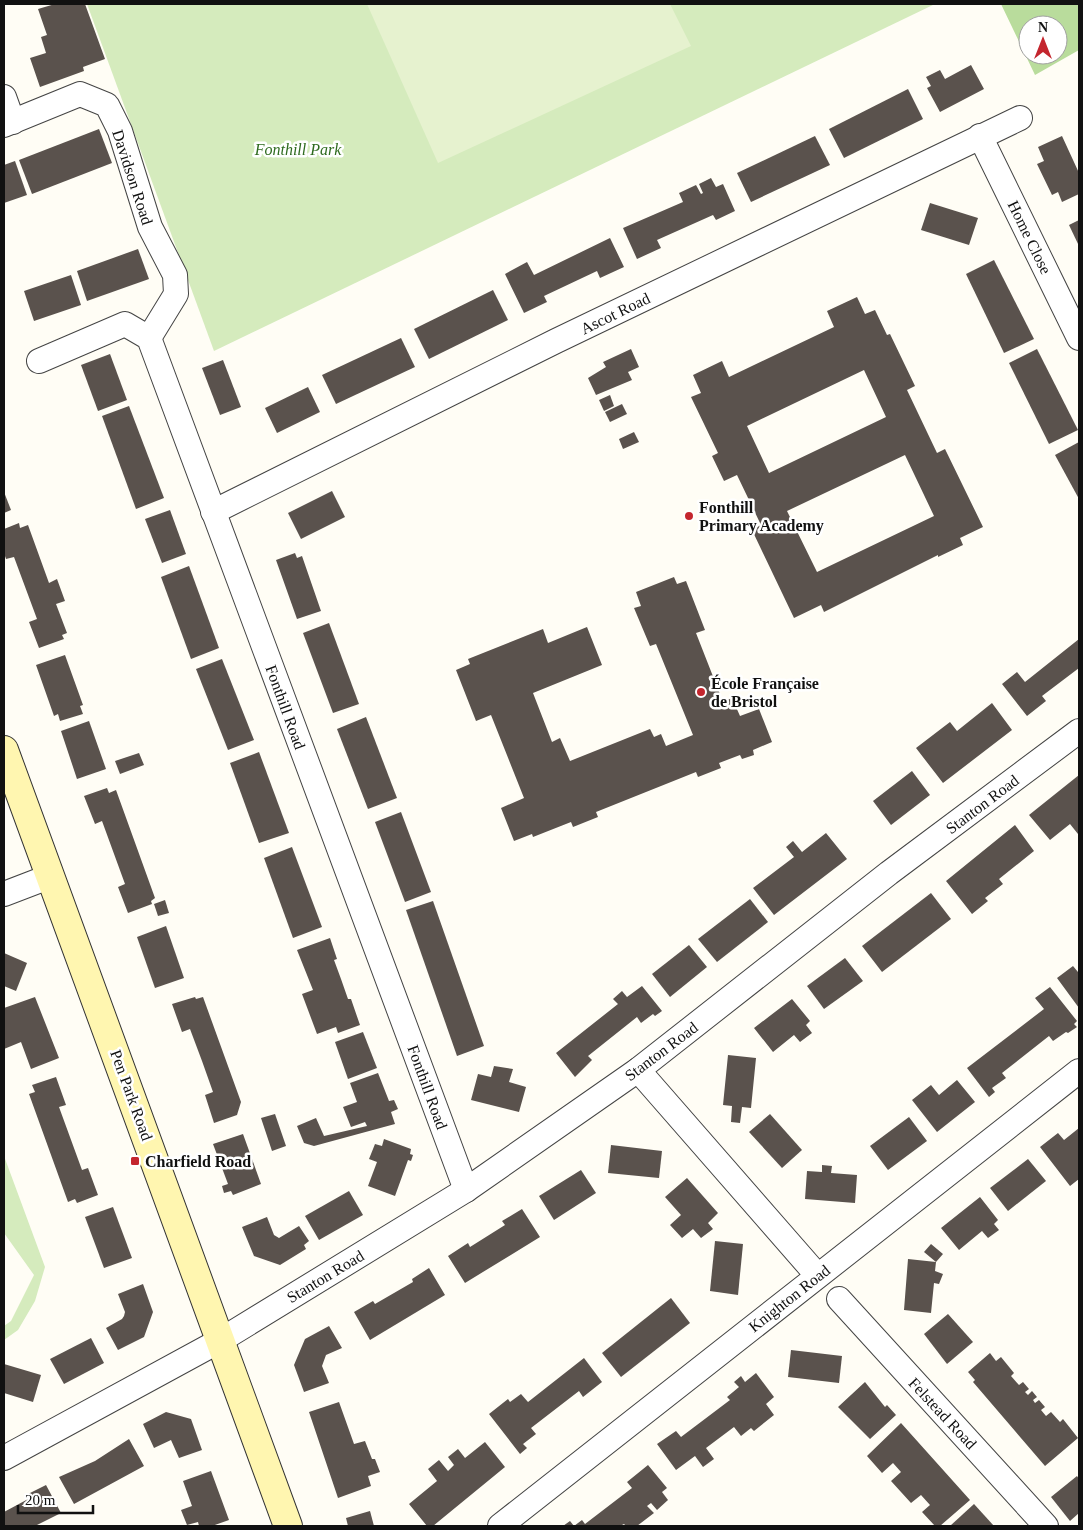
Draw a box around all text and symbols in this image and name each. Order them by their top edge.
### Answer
north arrow [1018,15,1068,65]
text: N [1038,20,1048,35]
street label: Davidson Road [109,127,156,227]
park label: Fonthill Park [254,141,342,158]
street label: Home Close [1004,198,1055,277]
street label: Ascot Road [578,289,653,338]
place label: Fonthill Primary Academy [699,499,824,535]
marker: Fonthill Primary Academy [683,510,695,522]
street label: Fonthill Road [262,663,309,752]
place label: École Française de Bristol [711,674,819,710]
marker: École Française de Bristol [695,686,707,698]
street label: Stanton Road [943,772,1022,837]
street label: Stanton Road [622,1019,701,1084]
street label: Fonthill Road [404,1043,451,1132]
street label: Pen Park Road [107,1048,156,1143]
place label: Charfield Road [145,1153,251,1170]
marker: Charfield Road [129,1155,141,1167]
street label: Stanton Road [284,1247,367,1306]
street label: Knighton Road [745,1261,834,1336]
street label: Felstead Road [905,1374,980,1452]
scale bar [18,1482,92,1514]
text: 20 m [25,1492,56,1508]

